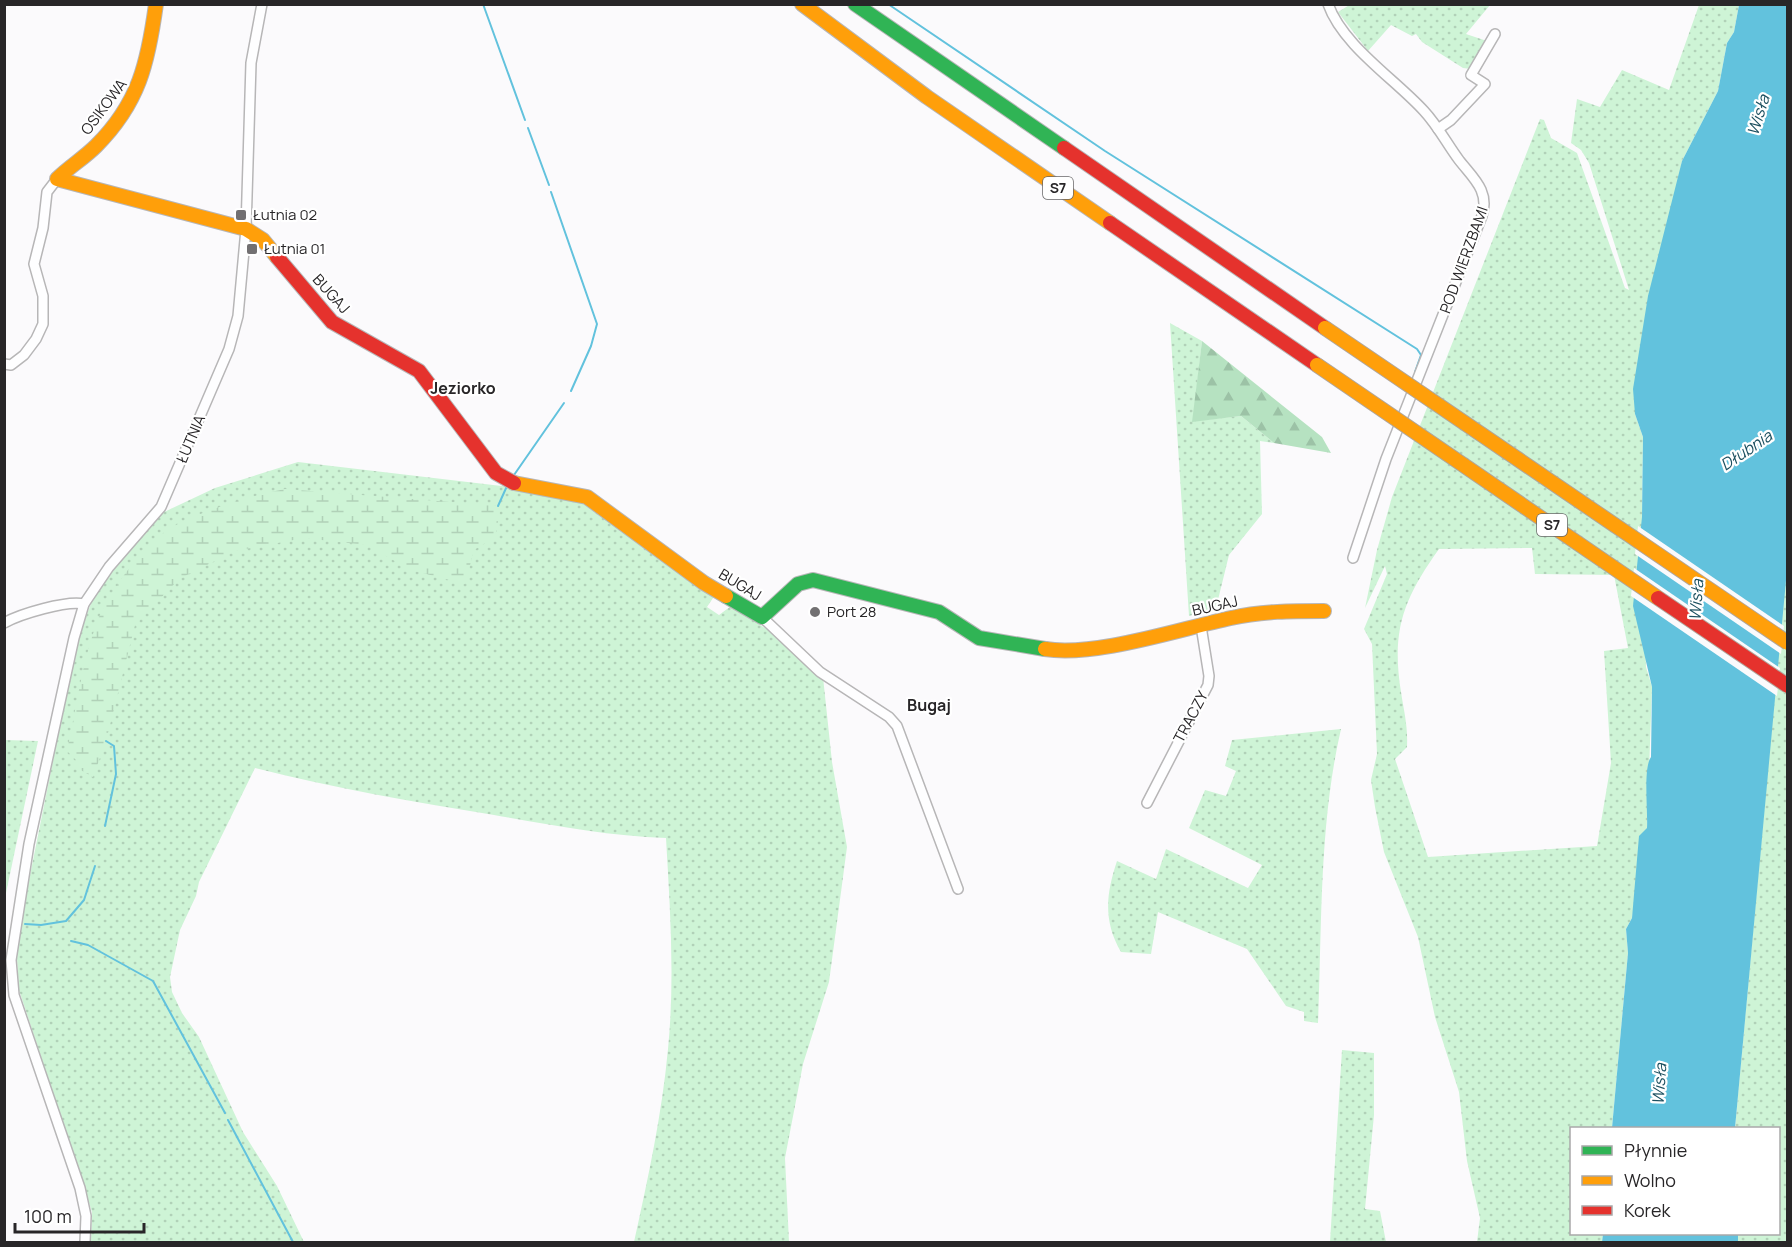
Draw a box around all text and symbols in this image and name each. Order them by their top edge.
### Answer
street label: OSIKOWA [76,74,132,139]
water label: Wisła [1741,91,1775,138]
road number: S7 [1043,177,1073,199]
street label: POD WIERZBAMI [1434,203,1493,316]
place label: Łutnia 02 [253,204,317,225]
marker: Łutnia 02 [234,208,248,222]
place label: Łutnia 01 [264,238,325,259]
marker: Łutnia 01 [245,242,259,256]
street label: BUGAJ [308,269,355,318]
district label: Jeziorko [430,377,496,399]
street label: ŁUTNIA [171,411,210,466]
water label: Dłubnia [1716,424,1777,475]
road number: S7 [1537,514,1567,536]
street label: BUGAJ [715,564,766,606]
water label: Wisła [1684,577,1708,621]
street label: BUGAJ [1190,590,1240,621]
place label: Port 28 [827,601,877,622]
marker: Port 28 [808,605,822,619]
street label: TRACZY [1168,687,1213,746]
district label: Bugaj [907,694,951,716]
water label: Wisła [1647,1061,1671,1105]
legend [1570,1127,1780,1235]
text: Płynnie [1624,1138,1687,1162]
text: Wolno [1624,1168,1676,1192]
scale bar [15,1196,144,1234]
text: Korek [1624,1198,1671,1222]
text: 100 m [24,1204,72,1228]

